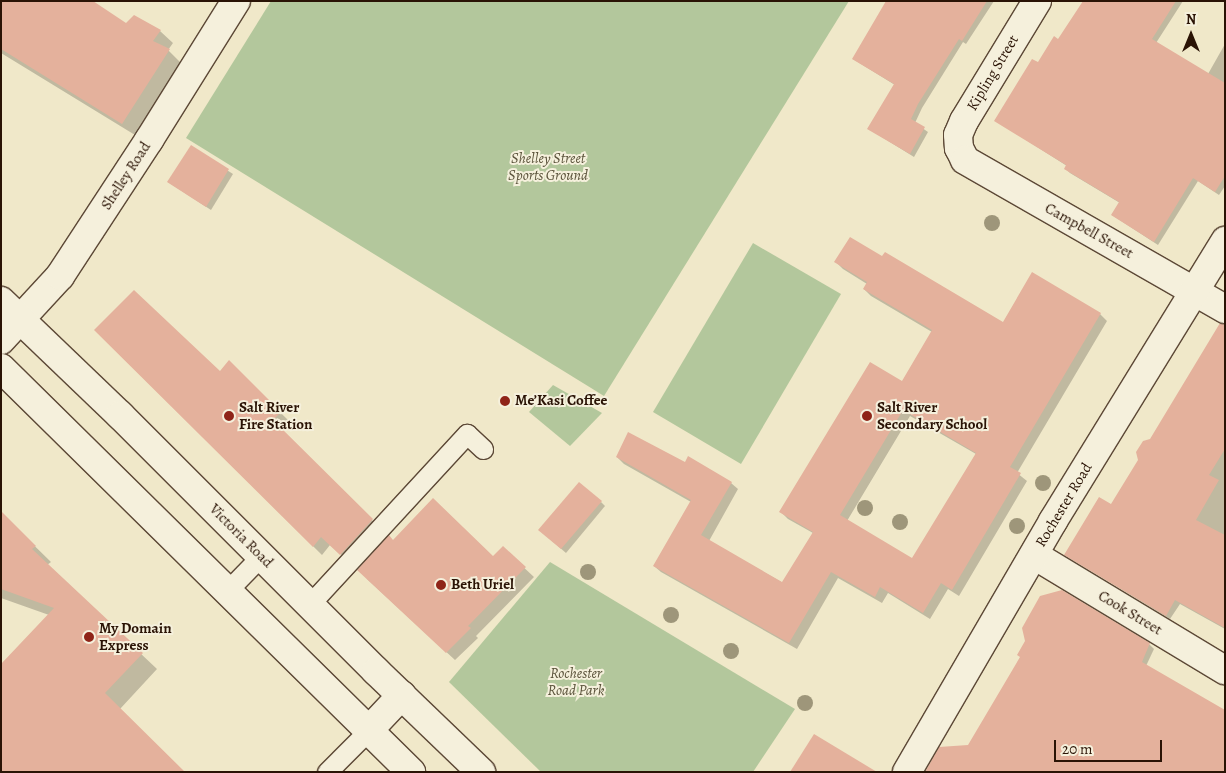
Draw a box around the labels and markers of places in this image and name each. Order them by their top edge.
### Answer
place label: Me’Kasi Coffee [515,392,607,410]
marker: Me’Kasi Coffee [499,395,511,407]
place label: Salt River Fire Station [239,398,312,433]
place label: Salt River Secondary School [877,398,987,433]
marker: Salt River Fire Station [223,410,235,422]
marker: Salt River Secondary School [861,410,873,422]
place label: Beth Uriel [451,576,514,594]
marker: Beth Uriel [435,579,447,591]
place label: My Domain Express [99,619,172,654]
marker: My Domain Express [83,631,95,643]

